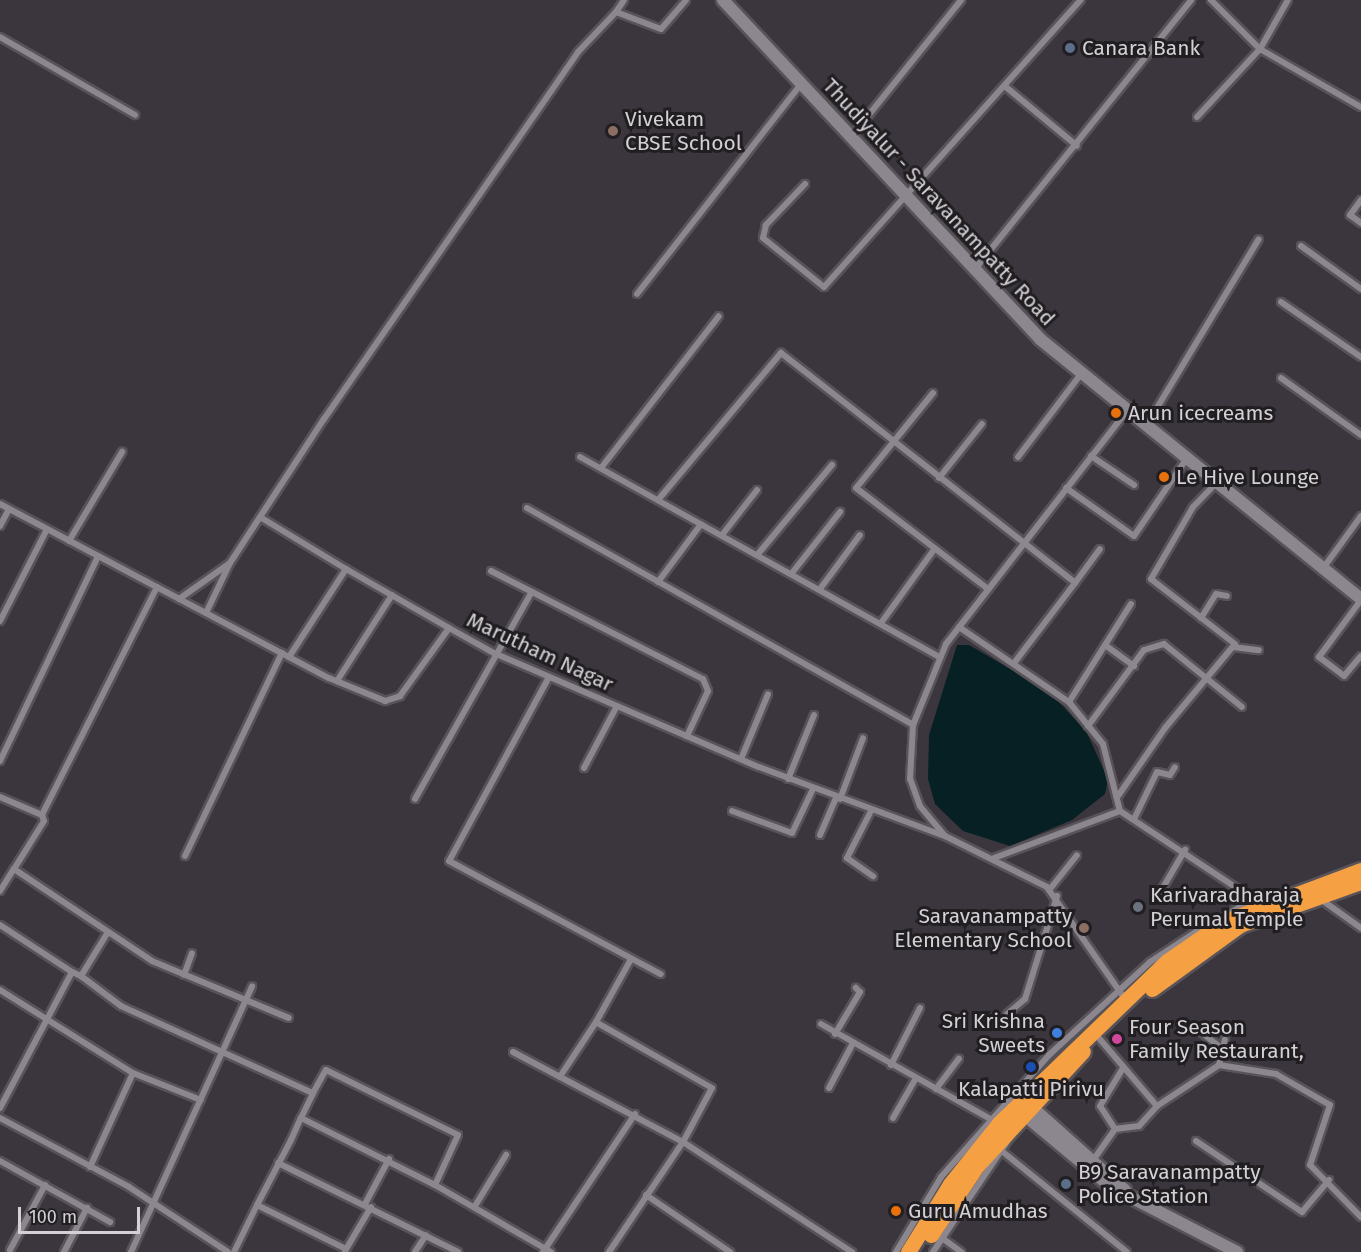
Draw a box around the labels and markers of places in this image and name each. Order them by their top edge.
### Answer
place label: Canara Bank [1082,35,1200,61]
marker: Canara Bank [1063,41,1077,55]
place label: Vivekam CBSE School [625,106,742,156]
marker: Vivekam CBSE School [606,124,620,138]
place label: Arun icecreams [1128,400,1273,426]
marker: Arun icecreams [1109,406,1123,420]
place label: Le Hive Lounge [1176,464,1319,490]
marker: Le Hive Lounge [1157,470,1171,484]
place label: Karivaradharaja Perumal Temple [1150,882,1303,932]
marker: Karivaradharaja Perumal Temple [1131,900,1145,914]
place label: Saravanampatty Elementary School [894,903,1072,953]
marker: Saravanampatty Elementary School [1077,921,1091,935]
place label: Sri Krishna Sweets [942,1008,1045,1058]
place label: Four Season Family Restaurant, [1129,1014,1304,1064]
marker: Sri Krishna Sweets [1050,1026,1064,1040]
marker: Four Season Family Restaurant, [1110,1032,1124,1046]
marker: Kalapatti Pirivu [1024,1060,1038,1074]
place label: Kalapatti Pirivu [958,1076,1104,1102]
place label: B9 Saravanampatty Police Station [1078,1159,1261,1209]
marker: B9 Saravanampatty Police Station [1059,1177,1073,1191]
place label: Guru Amudhas [908,1198,1048,1224]
marker: Guru Amudhas [889,1204,903,1218]

